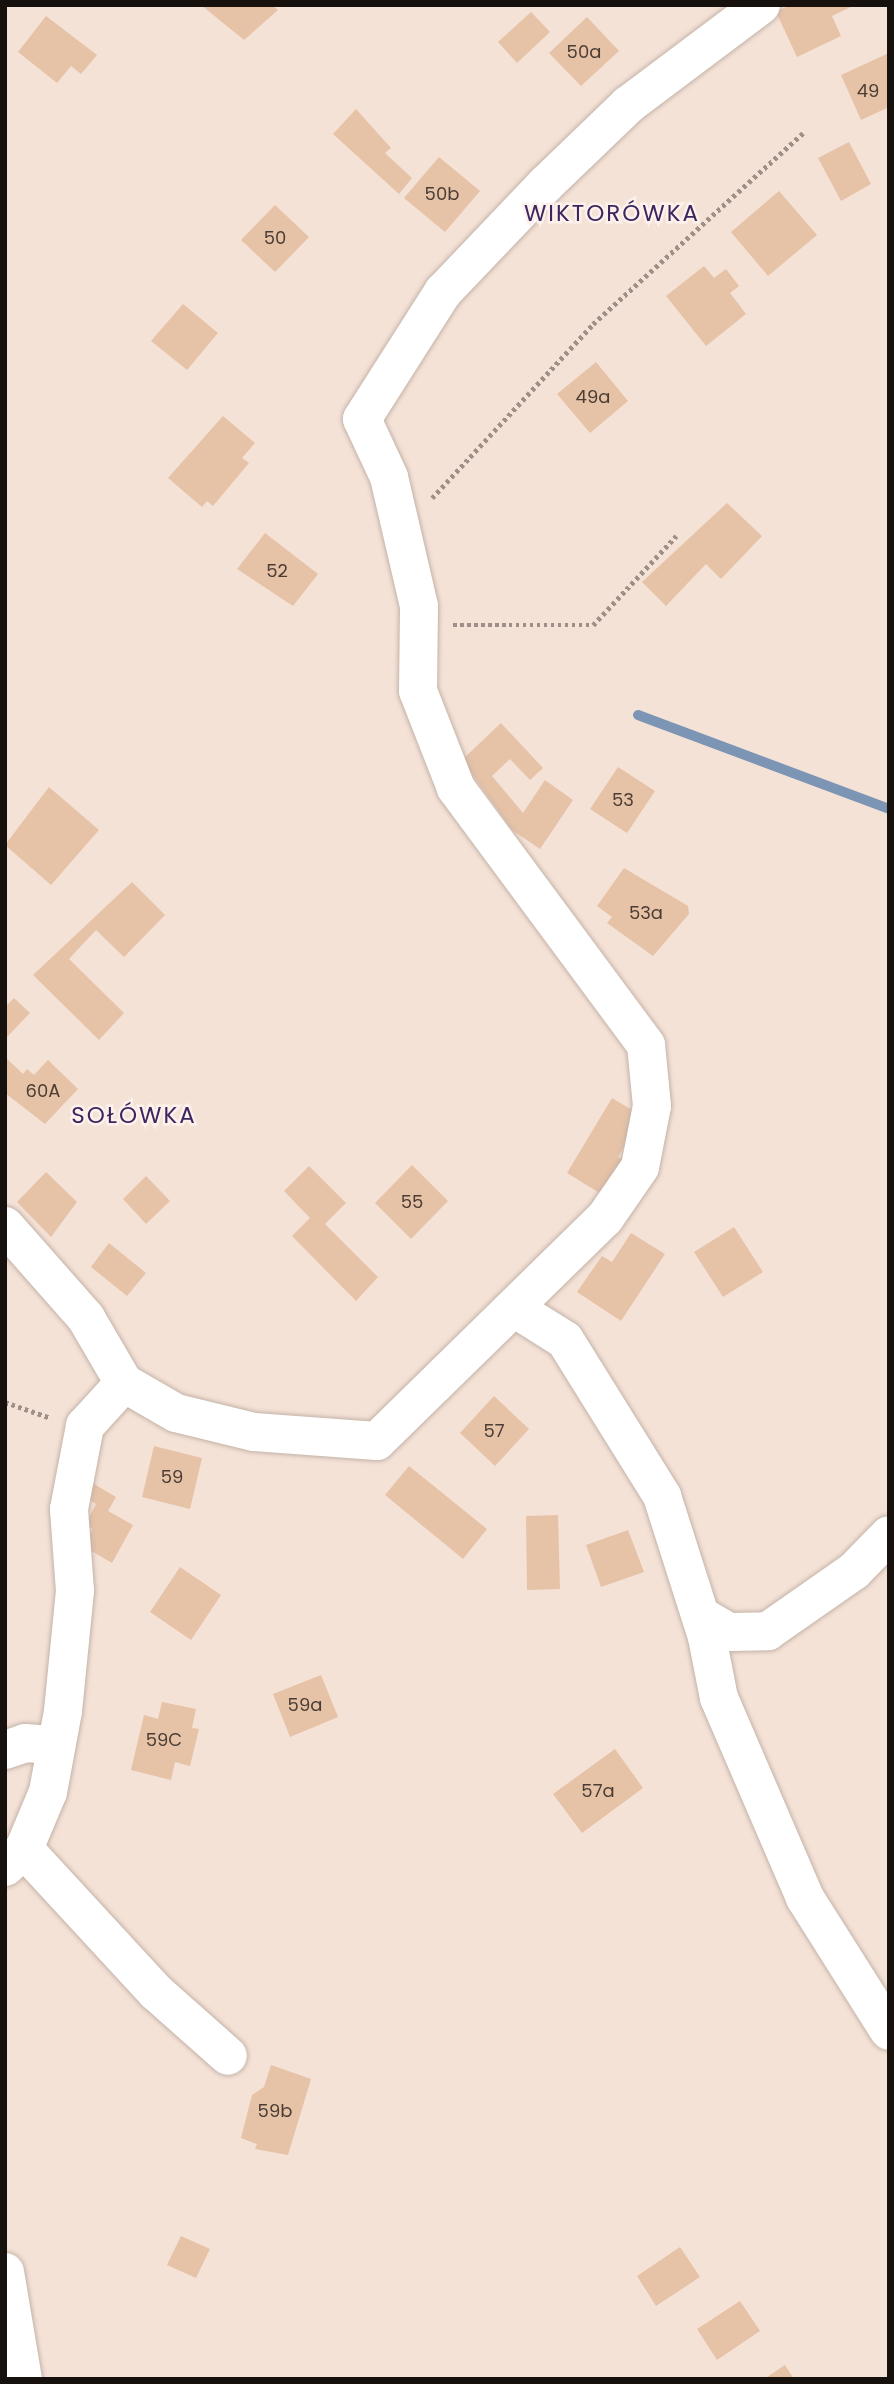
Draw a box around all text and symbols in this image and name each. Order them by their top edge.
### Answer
house number: 50a [567,41,601,63]
house number: 49 [857,80,879,102]
house number: 50b [425,183,459,205]
district label: WIKTORÓWKA [525,199,699,227]
house number: 50 [264,227,286,249]
house number: 49a [576,386,610,408]
house number: 52 [266,560,288,582]
house number: 53 [612,789,634,811]
house number: 53a [629,902,663,924]
house number: 60A [26,1080,60,1102]
district label: SOŁÓWKA [72,1101,196,1129]
house number: 55 [401,1191,423,1213]
house number: 57 [483,1420,505,1442]
house number: 59 [161,1466,183,1488]
house number: 59a [288,1694,322,1716]
house number: 59C [146,1729,182,1751]
house number: 57a [581,1780,615,1802]
house number: 59b [258,2100,292,2122]

